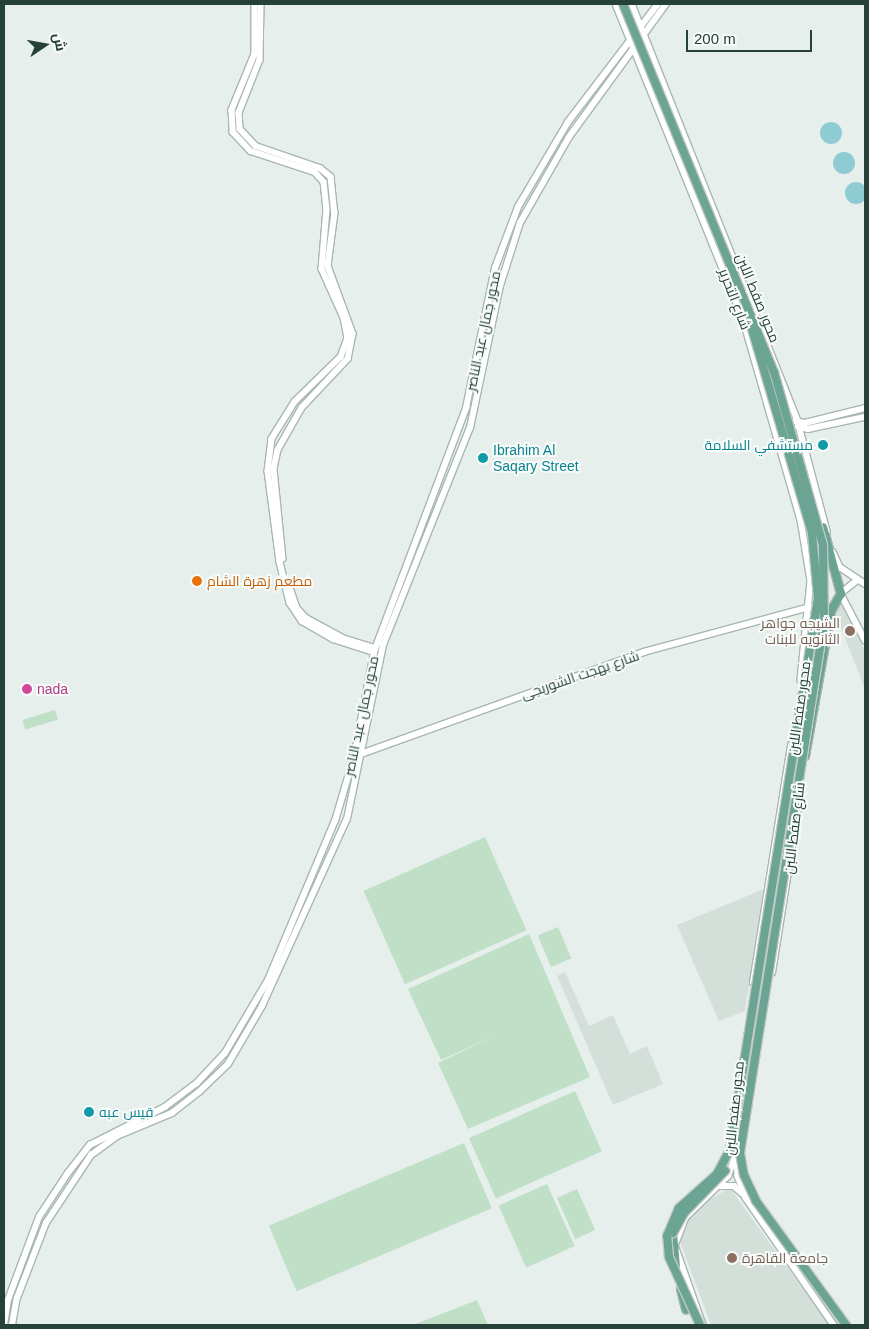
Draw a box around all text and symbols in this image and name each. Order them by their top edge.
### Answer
north arrow [20,20,70,70]
scale bar [689,20,815,52]
text: 200 m [694,30,736,47]
text: ش [50,31,69,52]
street label: محور صفط اللبن [733,251,783,345]
street label: شارع التحرير [716,266,754,332]
street label: محور جمال عبد الناصر [462,269,504,393]
place label: مستشفي السلامة [704,437,813,453]
marker: مستشفي السلامة [817,439,829,451]
place label: Ibrahim Al Saqary Street [493,442,579,474]
marker: Ibrahim Al Saqary Street [477,452,489,464]
place label: مطعم زهرة الشام [207,573,312,589]
marker: مطعم زهرة الشام [191,575,203,587]
place label: الشيجه جواهر الثانويه للبنات [761,615,840,648]
marker: الشيجه جواهر الثانويه للبنات [844,625,856,637]
street label: شارع بهجت الشوربجى [519,647,641,703]
street label: محور جمال عبد الناصر [340,654,382,778]
street label: محور صفط اللبن [784,660,814,756]
place label: nada [37,681,68,697]
marker: nada [21,683,33,695]
street label: شارع صفط اللبن [780,781,808,875]
street label: محور صفط اللبن [721,1060,747,1156]
place label: قيس عبه [99,1104,153,1120]
marker: قيس عبه [83,1106,95,1118]
place label: جامعة القاهرة [742,1250,828,1266]
marker: جامعة القاهرة [726,1252,738,1264]

